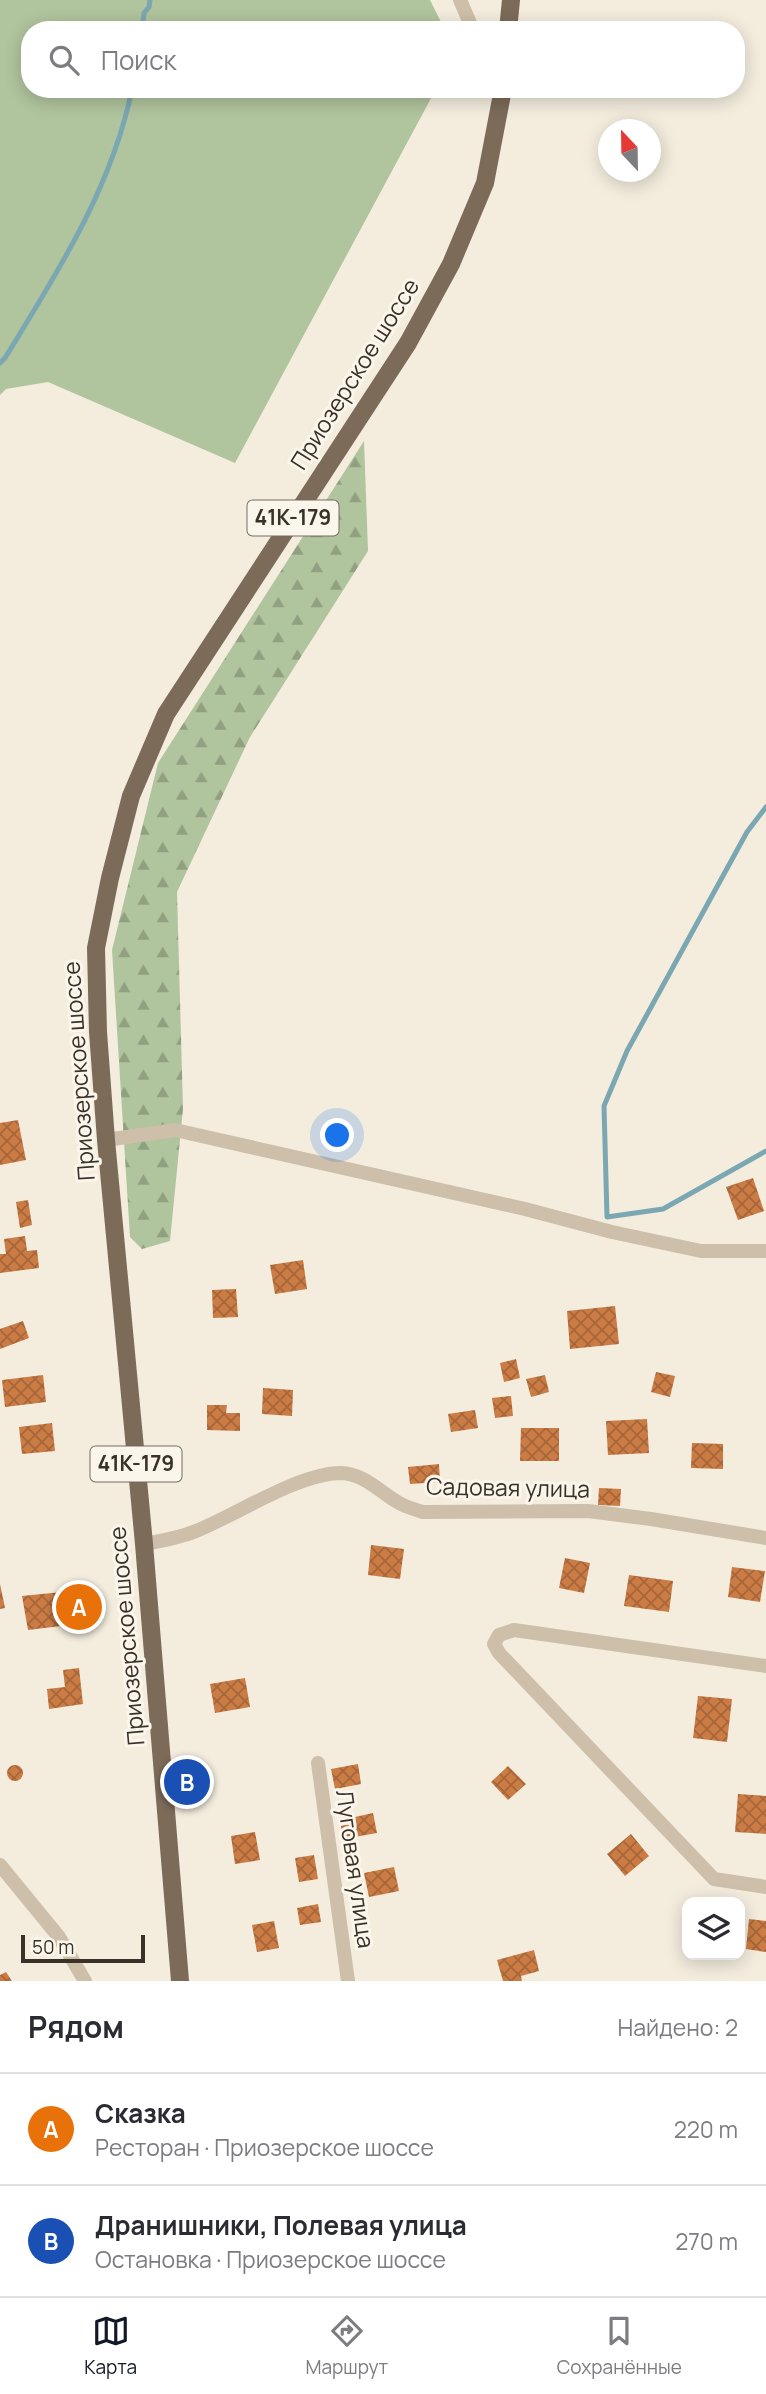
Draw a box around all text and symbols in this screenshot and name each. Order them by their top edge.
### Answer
search box [21,21,745,98]
icon: search [45,41,83,79]
text: Поиск [101,42,176,78]
north arrow [598,119,661,182]
street label: Приозерское шоссе [282,272,426,475]
road number: 41К-179 [247,500,338,536]
street label: Приозерское шоссе [54,960,102,1182]
your location [320,1118,354,1152]
road number: 41К-179 [90,1446,182,1482]
street label: Садовая улица [426,1470,590,1504]
street label: Приозерское шоссе [100,1525,152,1747]
pin: A [56,1581,102,1633]
pin: B [164,1756,210,1808]
street label: Луговая улица [329,1788,383,1950]
map controls [682,1897,745,1960]
button: layers [682,1897,745,1960]
scale bar [21,1932,145,1964]
text: 50 m [32,1934,74,1960]
text: Рядом [28,2006,124,2047]
text: Найдено: 2 [617,2011,738,2043]
text: Сказка [95,2095,186,2131]
text: A [43,2113,59,2145]
text: 220 m [674,2113,738,2145]
text: Ресторан · Приозерское шоссе [95,2131,434,2163]
text: Дранишники, Полевая улица [95,2207,467,2243]
text: B [44,2225,58,2257]
text: 270 m [675,2225,738,2257]
text: Остановка · Приозерское шоссе [95,2243,446,2275]
tab: Карта [84,2312,137,2380]
tab: Маршрут [306,2312,388,2380]
tab: Сохранённые [557,2312,682,2380]

